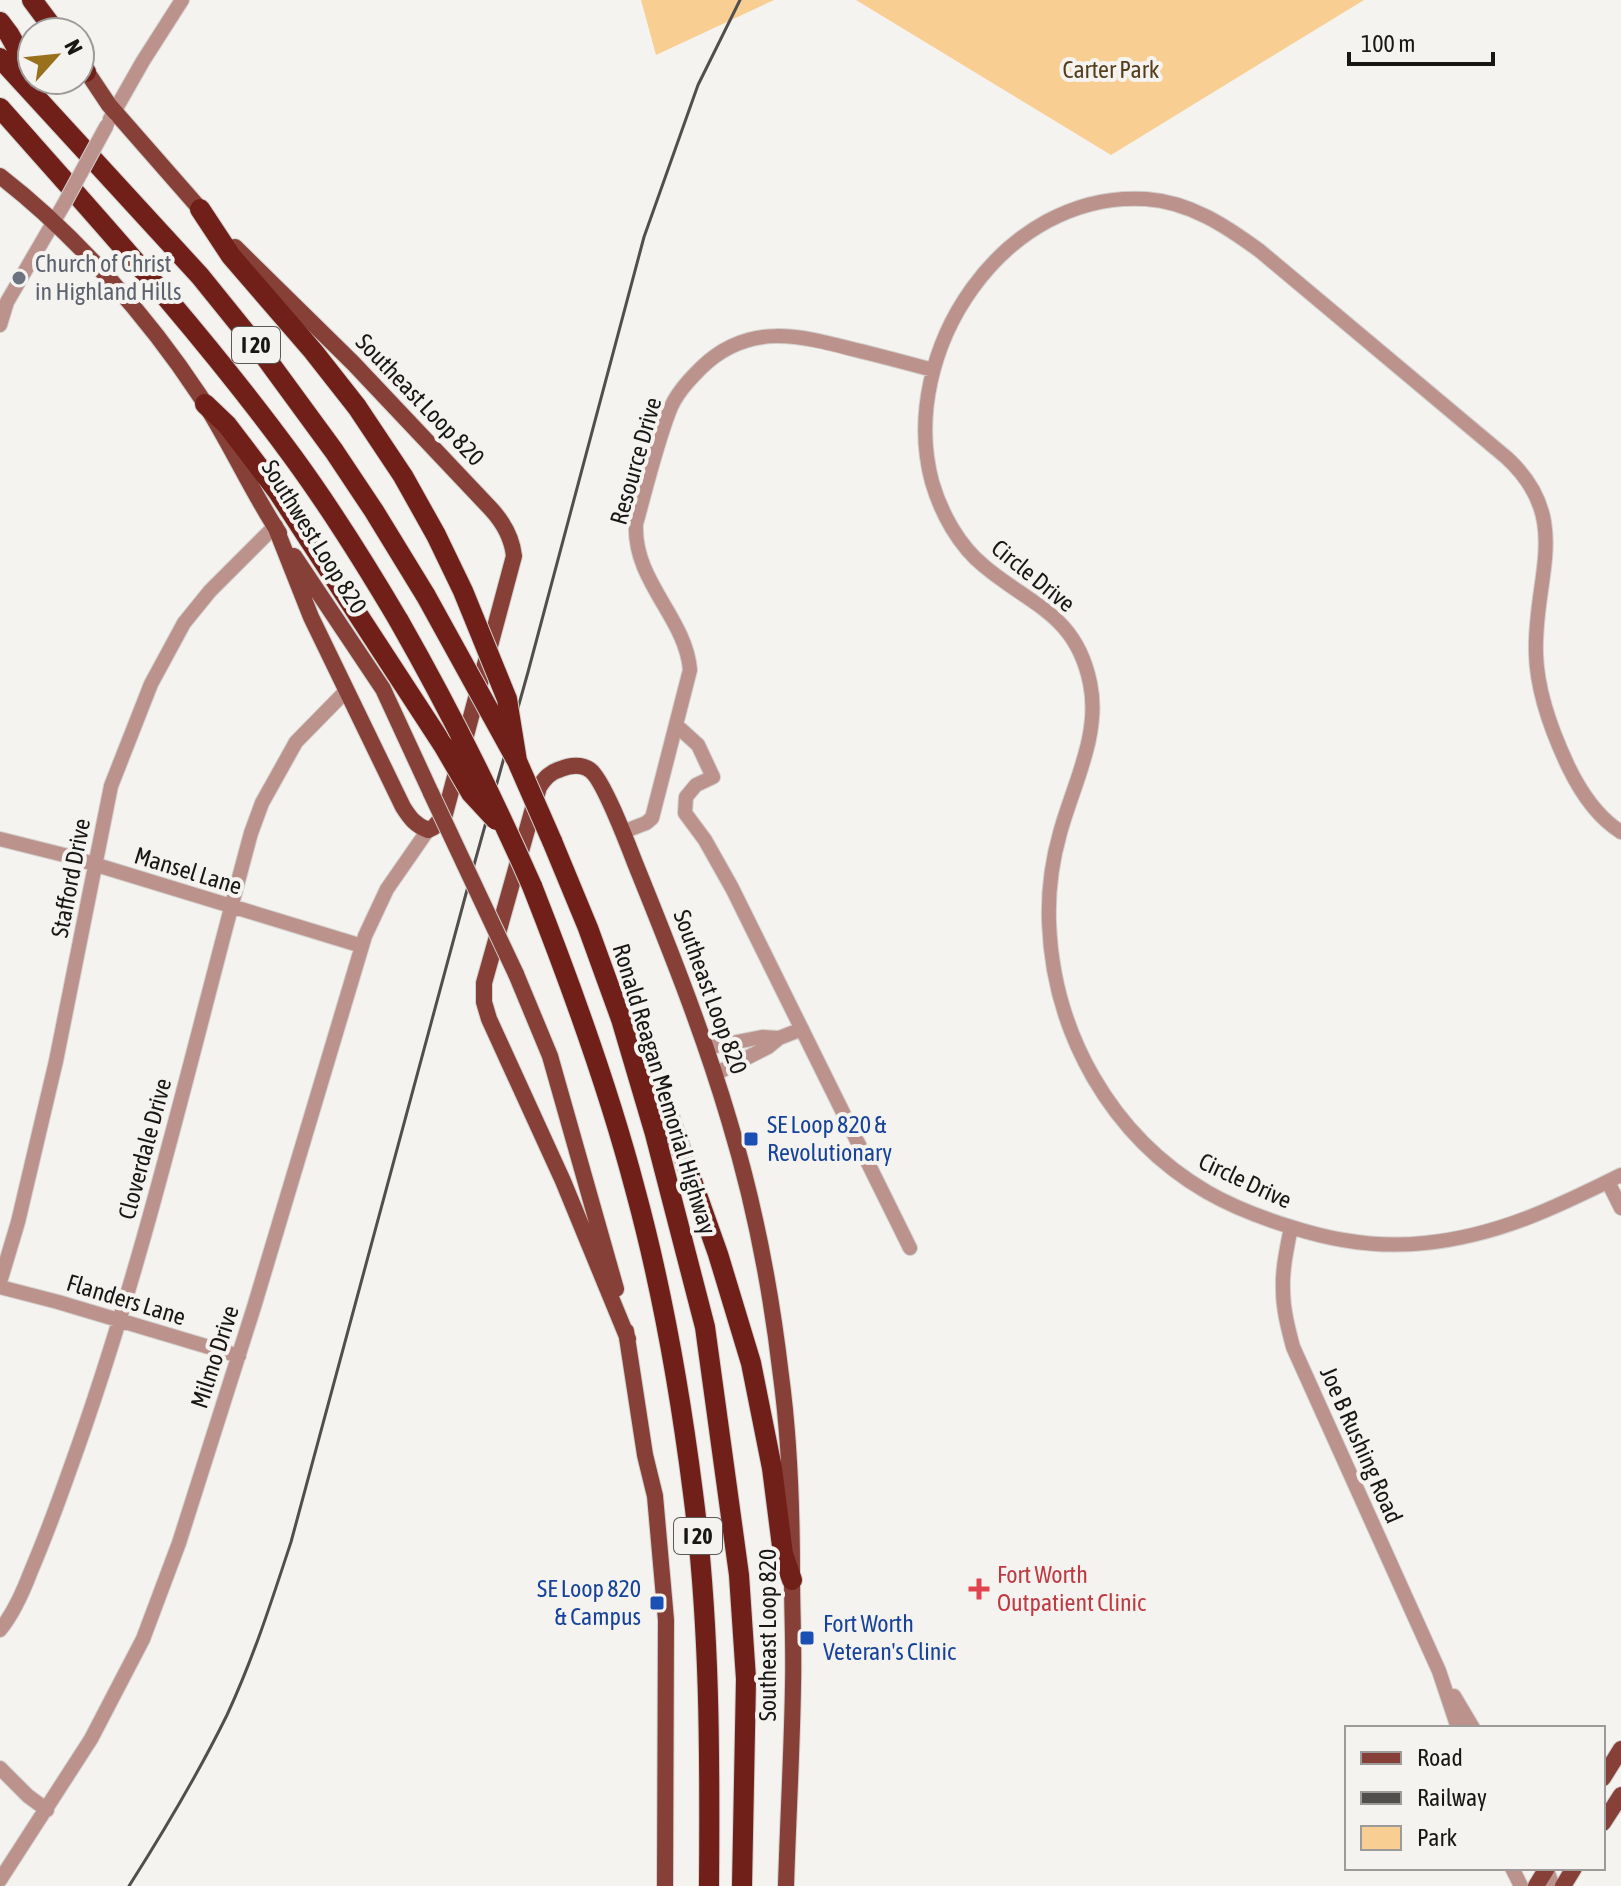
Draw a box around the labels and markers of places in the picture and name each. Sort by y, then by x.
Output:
place label: Church of Christ in Highland Hills [35,250,181,305]
marker: Church of Christ in Highland Hills [10,269,28,287]
place label: SE Loop 820 & Revolutionary [767,1111,892,1166]
marker: SE Loop 820 & Revolutionary [742,1130,760,1148]
place label: Fort Worth Outpatient Clinic [997,1561,1146,1616]
place label: SE Loop 820 & Campus [537,1575,641,1630]
marker: Fort Worth Outpatient Clinic [968,1578,990,1600]
marker: SE Loop 820 & Campus [648,1594,666,1612]
place label: Fort Worth Veteran's Clinic [823,1610,956,1665]
marker: Fort Worth Veteran's Clinic [798,1629,816,1647]

